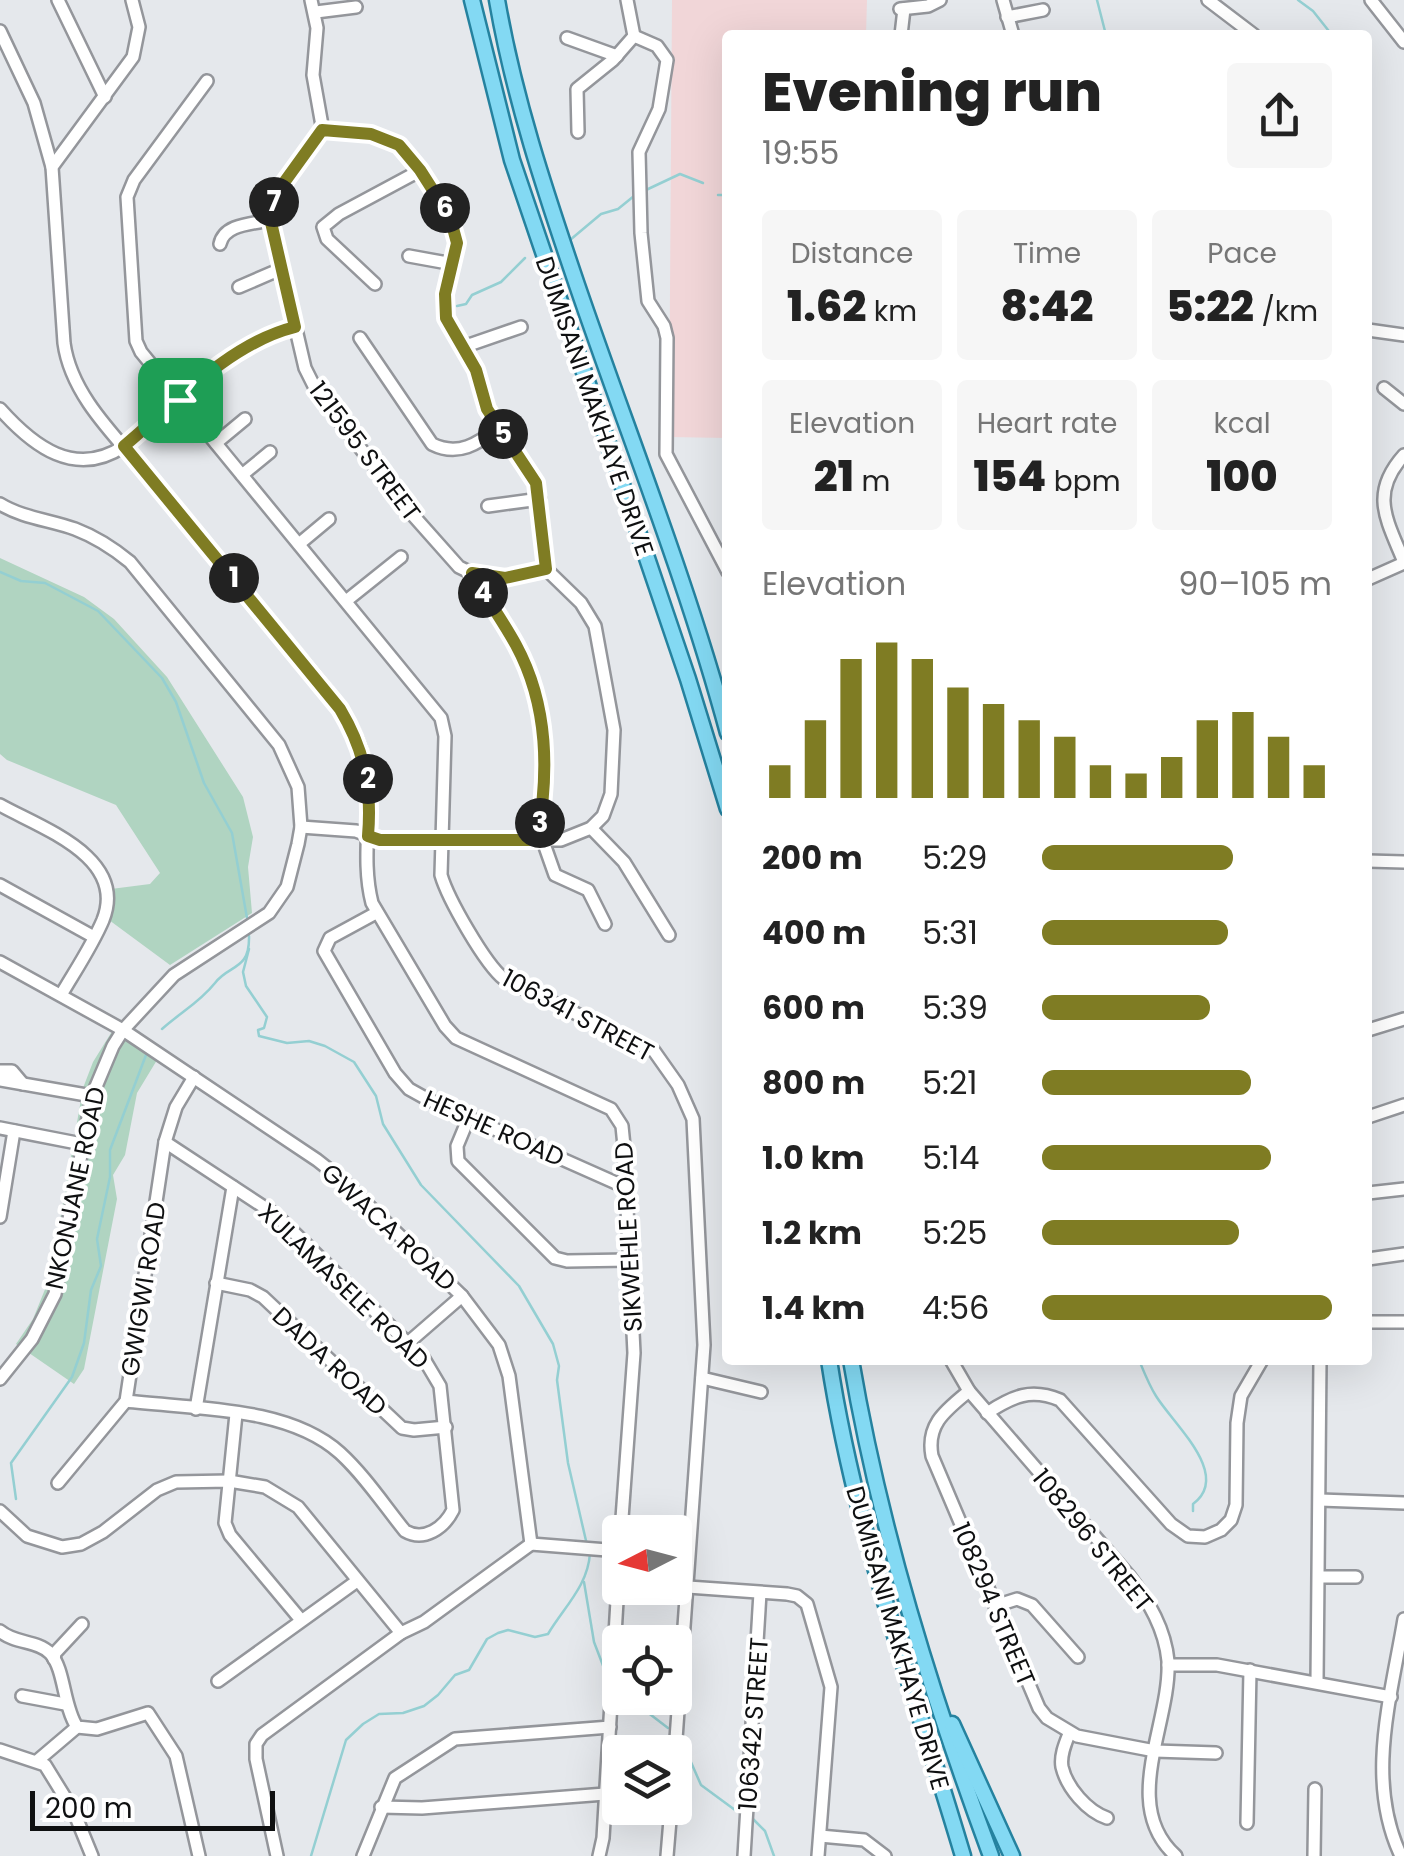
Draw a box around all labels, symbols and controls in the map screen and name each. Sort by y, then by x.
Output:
text: Evening run [762,53,1102,130]
button: share [1227,63,1332,168]
text: 19:55 [762,130,839,175]
pin: 7 [249,177,299,227]
text: 7 [267,182,281,221]
pin: 6 [420,183,470,233]
text: 6 [436,188,454,227]
text: Distance [791,234,913,273]
text: Time [1013,234,1081,273]
text: Pace [1207,234,1277,273]
street label: DUMISANI MAKHAYE DRIVE [527,252,662,561]
text: 1.62 [787,277,866,336]
text: 8:42 [1000,277,1094,336]
text: 5:22 [1166,277,1254,336]
text: km [866,292,917,331]
text: /km [1254,292,1318,331]
pin [138,358,223,443]
icon: arrive [153,373,208,428]
street label: 121595 STREET [300,374,429,528]
text: Elevation [789,404,915,443]
text: Heart rate [977,404,1117,443]
text: kcal [1213,404,1271,443]
pin: 5 [478,409,528,459]
text: 5 [494,414,512,453]
text: 21 [814,447,854,506]
text: 154 [974,447,1046,506]
text: 100 [1206,447,1278,506]
text: m [854,462,890,501]
text: bpm [1046,462,1120,501]
pin: 1 [209,553,259,603]
text: 1 [229,558,239,597]
text: Elevation [762,561,906,606]
text: 90–105 m [1178,561,1332,606]
pin: 4 [458,568,508,618]
text: 4 [474,573,492,612]
pin: 2 [343,754,393,804]
text: 2 [360,759,376,798]
pin: 3 [515,798,565,848]
text: 3 [532,803,548,842]
text: 200 m [762,835,863,880]
text: 5:29 [922,835,987,880]
text: 400 m [762,910,866,955]
text: 5:31 [922,910,978,955]
street label: 106341 STREET [496,961,660,1070]
text: 600 m [762,985,865,1030]
text: 5:39 [922,985,988,1030]
text: 800 m [762,1060,865,1105]
text: 5:21 [922,1060,978,1105]
street label: HESHE ROAD [418,1082,570,1175]
street label: NKONJANE ROAD [37,1084,114,1293]
text: 1.0 km [762,1135,864,1180]
text: 5:14 [922,1135,979,1180]
street label: SIKWEHLE ROAD [606,1141,651,1333]
street label: GWACA ROAD [313,1156,464,1299]
street label: XULAMASELE ROAD [250,1195,437,1377]
street label: GWIGWI ROAD [112,1199,175,1379]
text: 1.2 km [762,1210,862,1255]
text: 5:25 [922,1210,987,1255]
text: 1.4 km [762,1285,865,1330]
text: 4:56 [922,1285,989,1330]
street label: DADA ROAD [265,1299,395,1424]
street label: 108296 STREET [1024,1461,1161,1619]
street label: DUMISANI MAKHAYE DRIVE [837,1482,958,1794]
north arrow [602,1515,692,1605]
map controls [602,1515,692,1825]
street label: 108294 STREET [943,1517,1044,1691]
button: locate [602,1625,692,1715]
street label: 106342 STREET [730,1636,777,1812]
button: layers [602,1735,692,1825]
scale bar [30,1786,275,1830]
text: 200 m [45,1789,133,1828]

